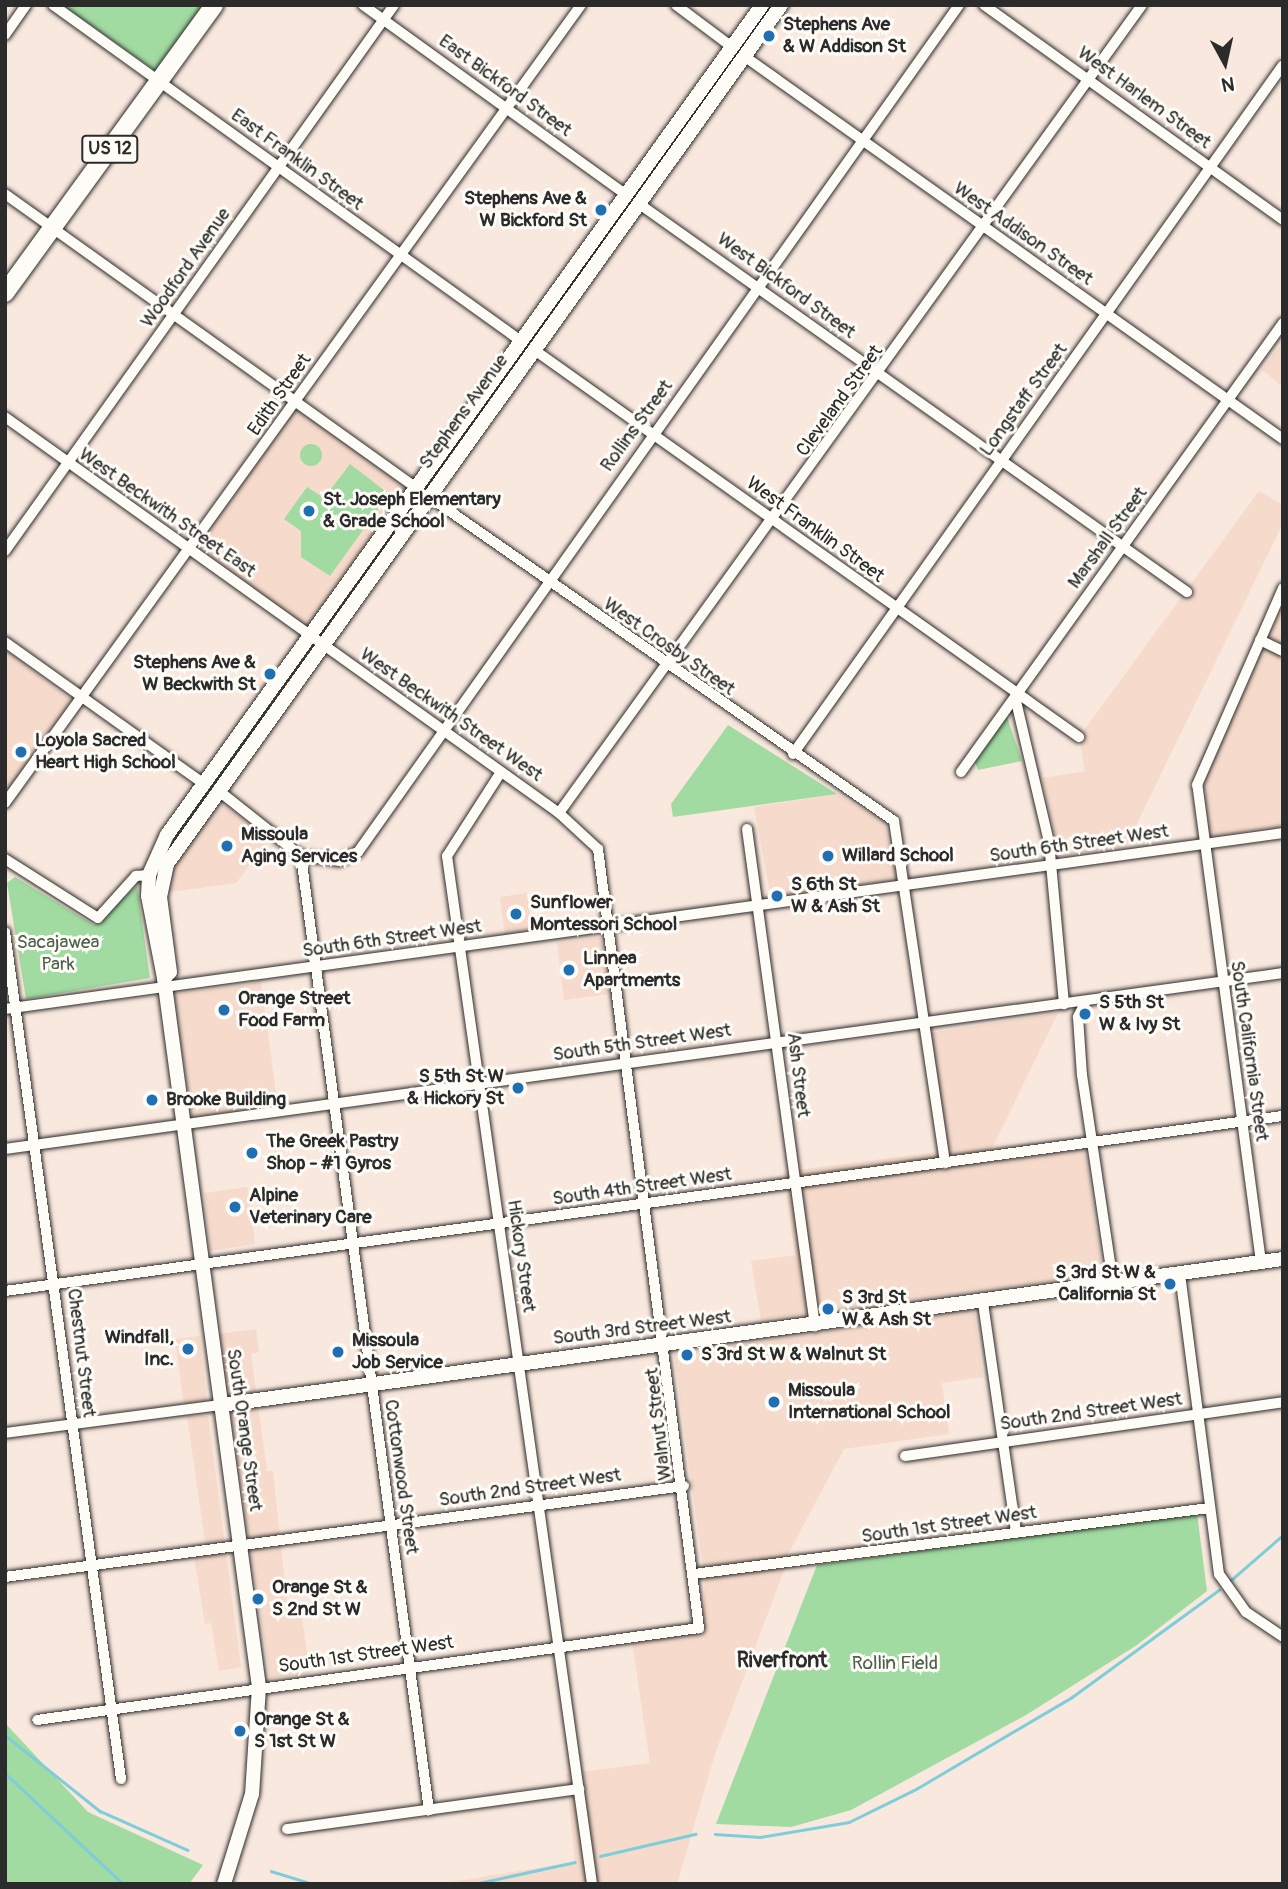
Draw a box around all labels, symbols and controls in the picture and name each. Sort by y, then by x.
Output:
place label: Stephens Ave & W Addison St [783,14,906,58]
marker: Stephens Ave & W Addison St [761,28,777,44]
north arrow [1190,28,1260,98]
street label: East Bickford Street [434,30,576,142]
street label: West Harlem Street [1073,42,1215,154]
text: N [1220,71,1236,97]
street label: East Franklin Street [226,104,368,216]
road number: US 12 [80,134,140,164]
street label: West Addison Street [949,177,1097,291]
place label: Stephens Ave & W Bickford St [464,188,587,232]
marker: Stephens Ave & W Bickford St [593,202,609,218]
street label: Woodford Avenue [136,204,236,332]
street label: West Bickford Street [712,228,860,344]
street label: Longstaff Street [975,339,1073,461]
street label: Cleveland Street [792,341,888,461]
street label: Edith Street [243,350,317,440]
street label: Stephens Avenue [415,350,513,474]
street label: Rollins Street [596,376,678,476]
street label: West Beckwith Street East [74,443,260,583]
street label: West Franklin Street [741,472,889,588]
street label: Marshall Street [1063,483,1153,593]
place label: St. Joseph Elementary & Grade School [323,489,501,533]
marker: St. Joseph Elementary & Grade School [301,503,317,519]
street label: West Crosby Street [599,593,739,701]
street label: West Beckwith Street West [355,643,547,787]
place label: Stephens Ave & W Beckwith St [133,652,256,696]
marker: Stephens Ave & W Beckwith St [262,666,278,682]
place label: Loyola Sacred Heart High School [35,730,176,774]
marker: Loyola Sacred Heart High School [13,744,29,760]
street label: South 6th Street West [988,820,1170,868]
place label: Missoula Aging Services [241,824,357,868]
marker: Missoula Aging Services [219,838,235,854]
place label: Willard School [842,845,954,867]
marker: Willard School [820,848,836,864]
place label: S 6th St W & Ash St [791,874,880,918]
marker: S 6th St W & Ash St [769,888,785,904]
place label: Sunflower Montessori School [530,892,677,936]
marker: Sunflower Montessori School [508,906,524,922]
street label: South 6th Street West [301,915,483,963]
park label: Sacajawea Park [17,932,99,976]
place label: Linnea Apartments [583,948,680,992]
street label: South California Street [1225,959,1273,1143]
marker: Linnea Apartments [561,962,577,978]
place label: Orange Street Food Farm [238,988,350,1032]
place label: S 5th St W & Ivy St [1099,992,1180,1036]
marker: Orange Street Food Farm [216,1002,232,1018]
marker: S 5th St W & Ivy St [1077,1006,1093,1022]
street label: South 5th Street West [551,1019,733,1067]
street label: Ash Street [781,1031,815,1119]
place label: S 5th St W & Hickory St [407,1066,504,1110]
marker: S 5th St W & Hickory St [510,1080,526,1096]
place label: Brooke Building [166,1089,286,1111]
marker: Brooke Building [144,1092,160,1108]
place label: The Greek Pastry Shop - #1 Gyros [266,1131,398,1175]
marker: The Greek Pastry Shop - #1 Gyros [244,1145,260,1161]
street label: South 4th Street West [551,1163,733,1211]
place label: Alpine Veterinary Care [249,1185,372,1229]
street label: Hickory Street [502,1198,540,1314]
marker: Alpine Veterinary Care [227,1199,243,1215]
place label: S 3rd St W & California St [1055,1262,1156,1306]
marker: S 3rd St W & California St [1162,1276,1178,1292]
street label: Chestnut Street [62,1287,100,1419]
place label: S 3rd St W & Ash St [842,1287,931,1331]
marker: S 3rd St W & Ash St [820,1301,836,1317]
street label: South 3rd Street West [552,1306,732,1350]
place label: Windfall, Inc. [105,1327,174,1371]
place label: Missoula Job Service [352,1330,443,1374]
marker: Windfall, Inc. [180,1341,196,1357]
marker: Missoula Job Service [330,1344,346,1360]
place label: S 3rd St W & Walnut St [701,1344,886,1366]
street label: South Orange Street [221,1347,267,1513]
marker: S 3rd St W & Walnut St [679,1347,695,1363]
street label: Walnut Street [641,1366,677,1482]
place label: Missoula International School [788,1380,951,1424]
street label: South 2nd Street West [998,1388,1184,1436]
marker: Missoula International School [766,1394,782,1410]
street label: Cottonwood Street [379,1398,423,1556]
street label: South 2nd Street West [437,1464,623,1512]
street label: South 1st Street West [860,1501,1038,1549]
place label: Orange St & S 2nd St W [272,1577,368,1621]
marker: Orange St & S 2nd St W [250,1591,266,1607]
street label: South 1st Street West [277,1631,455,1679]
district label: Riverfront [737,1648,827,1674]
park label: Rollin Field [852,1653,938,1675]
place label: Orange St & S 1st St W [254,1709,350,1753]
marker: Orange St & S 1st St W [232,1723,248,1739]

